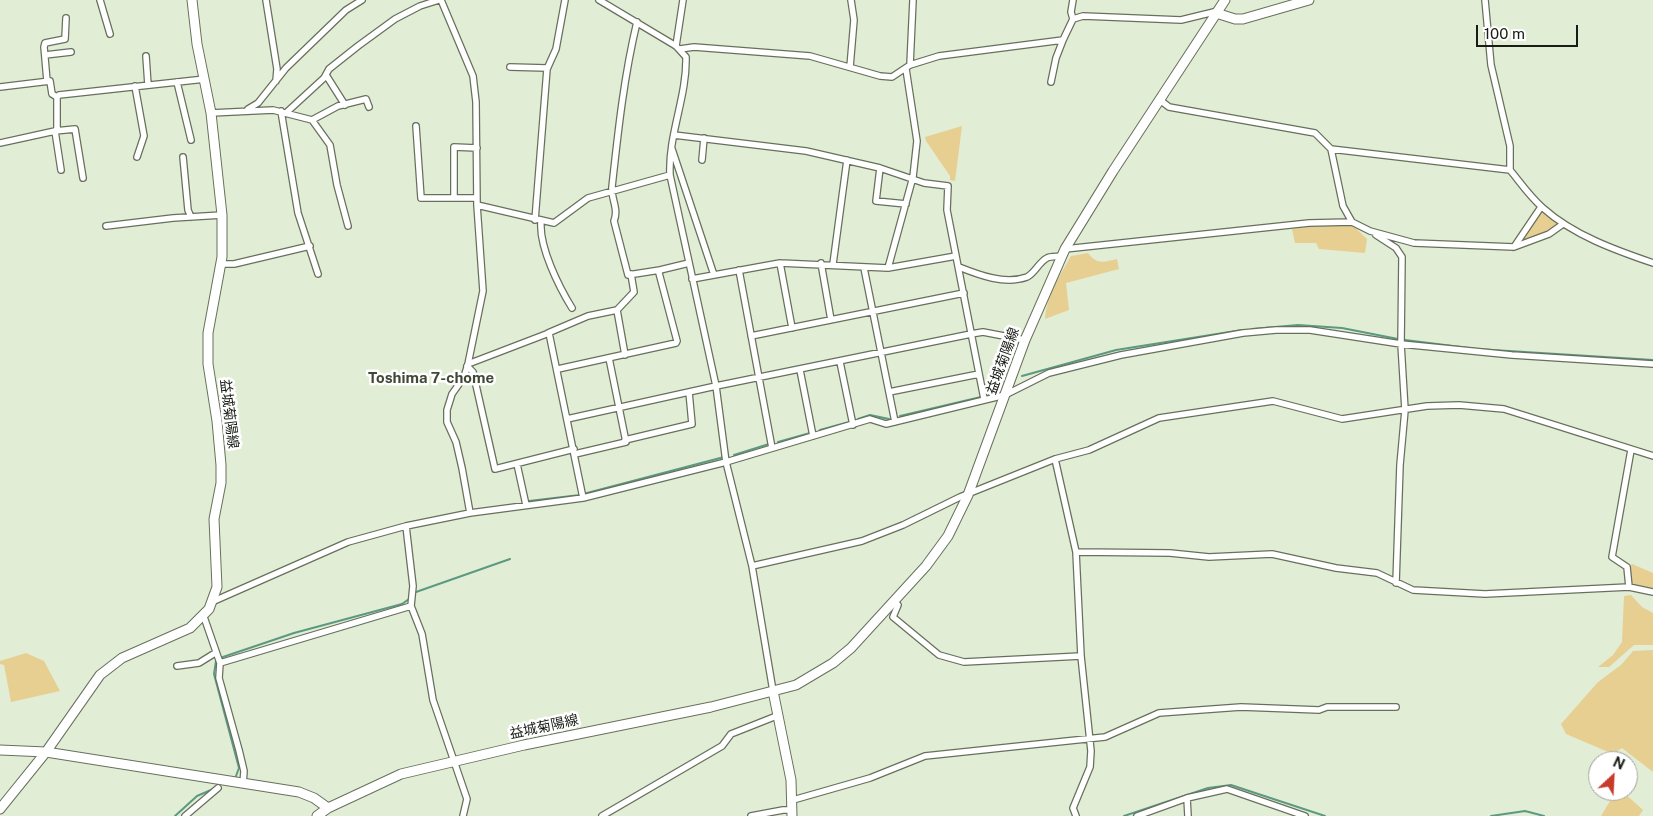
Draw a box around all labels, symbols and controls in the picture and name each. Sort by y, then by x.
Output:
scale bar [1478,15,1580,47]
text: 100 m [1484,25,1525,42]
street label: 益城菊陽線 [983,325,1023,397]
district label: Toshima 7-chome [368,369,494,387]
street label: 益城菊陽線 [216,378,242,450]
street label: 益城菊陽線 [508,712,580,742]
north arrow [1588,751,1638,801]
text: N [1611,754,1627,773]

